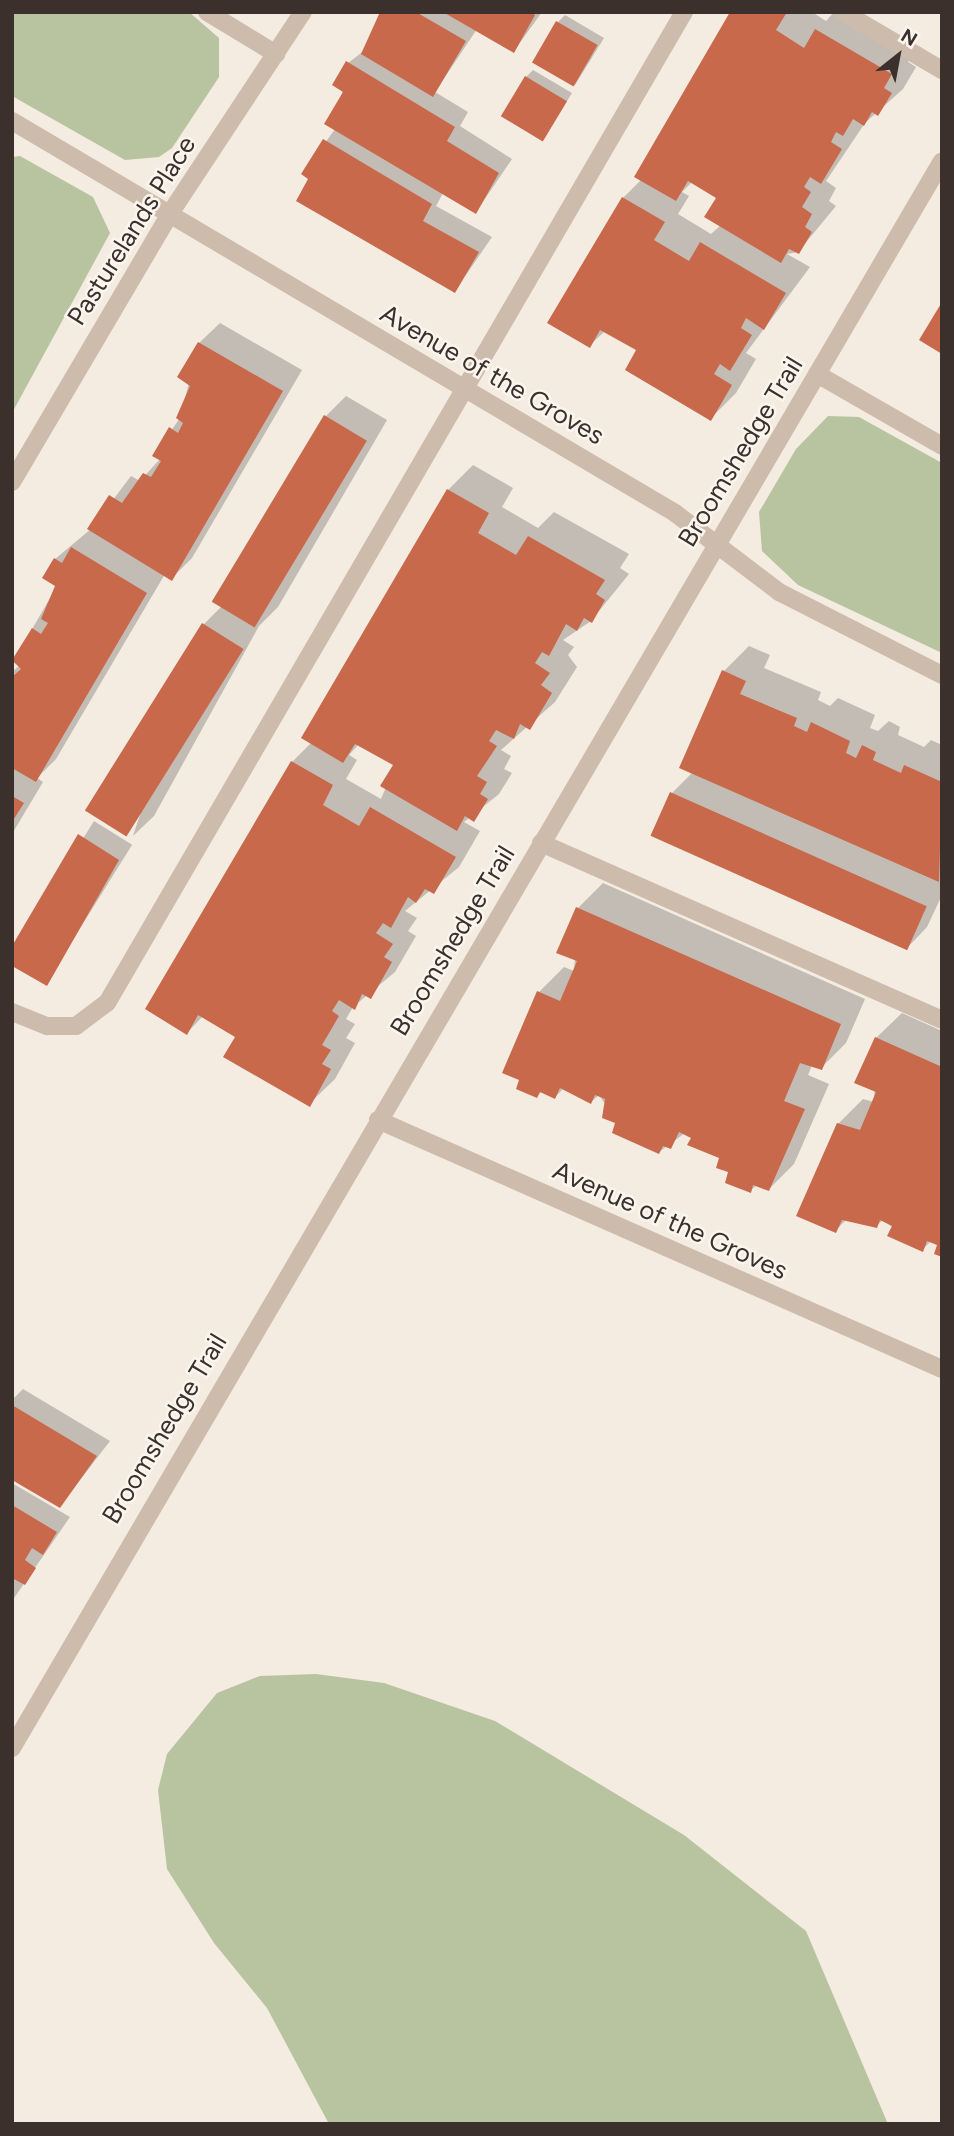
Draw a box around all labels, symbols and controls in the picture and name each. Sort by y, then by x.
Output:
north arrow [863,21,933,91]
text: N [897,24,921,51]
street label: Pasturelands Place [61,131,203,331]
street label: Avenue of the Groves [375,298,609,452]
street label: Broomshedge Trail [672,351,810,553]
street label: Broomshedge Trail [384,840,522,1042]
street label: Avenue of the Groves [548,1155,792,1287]
street label: Broomshedge Trail [96,1328,234,1530]

